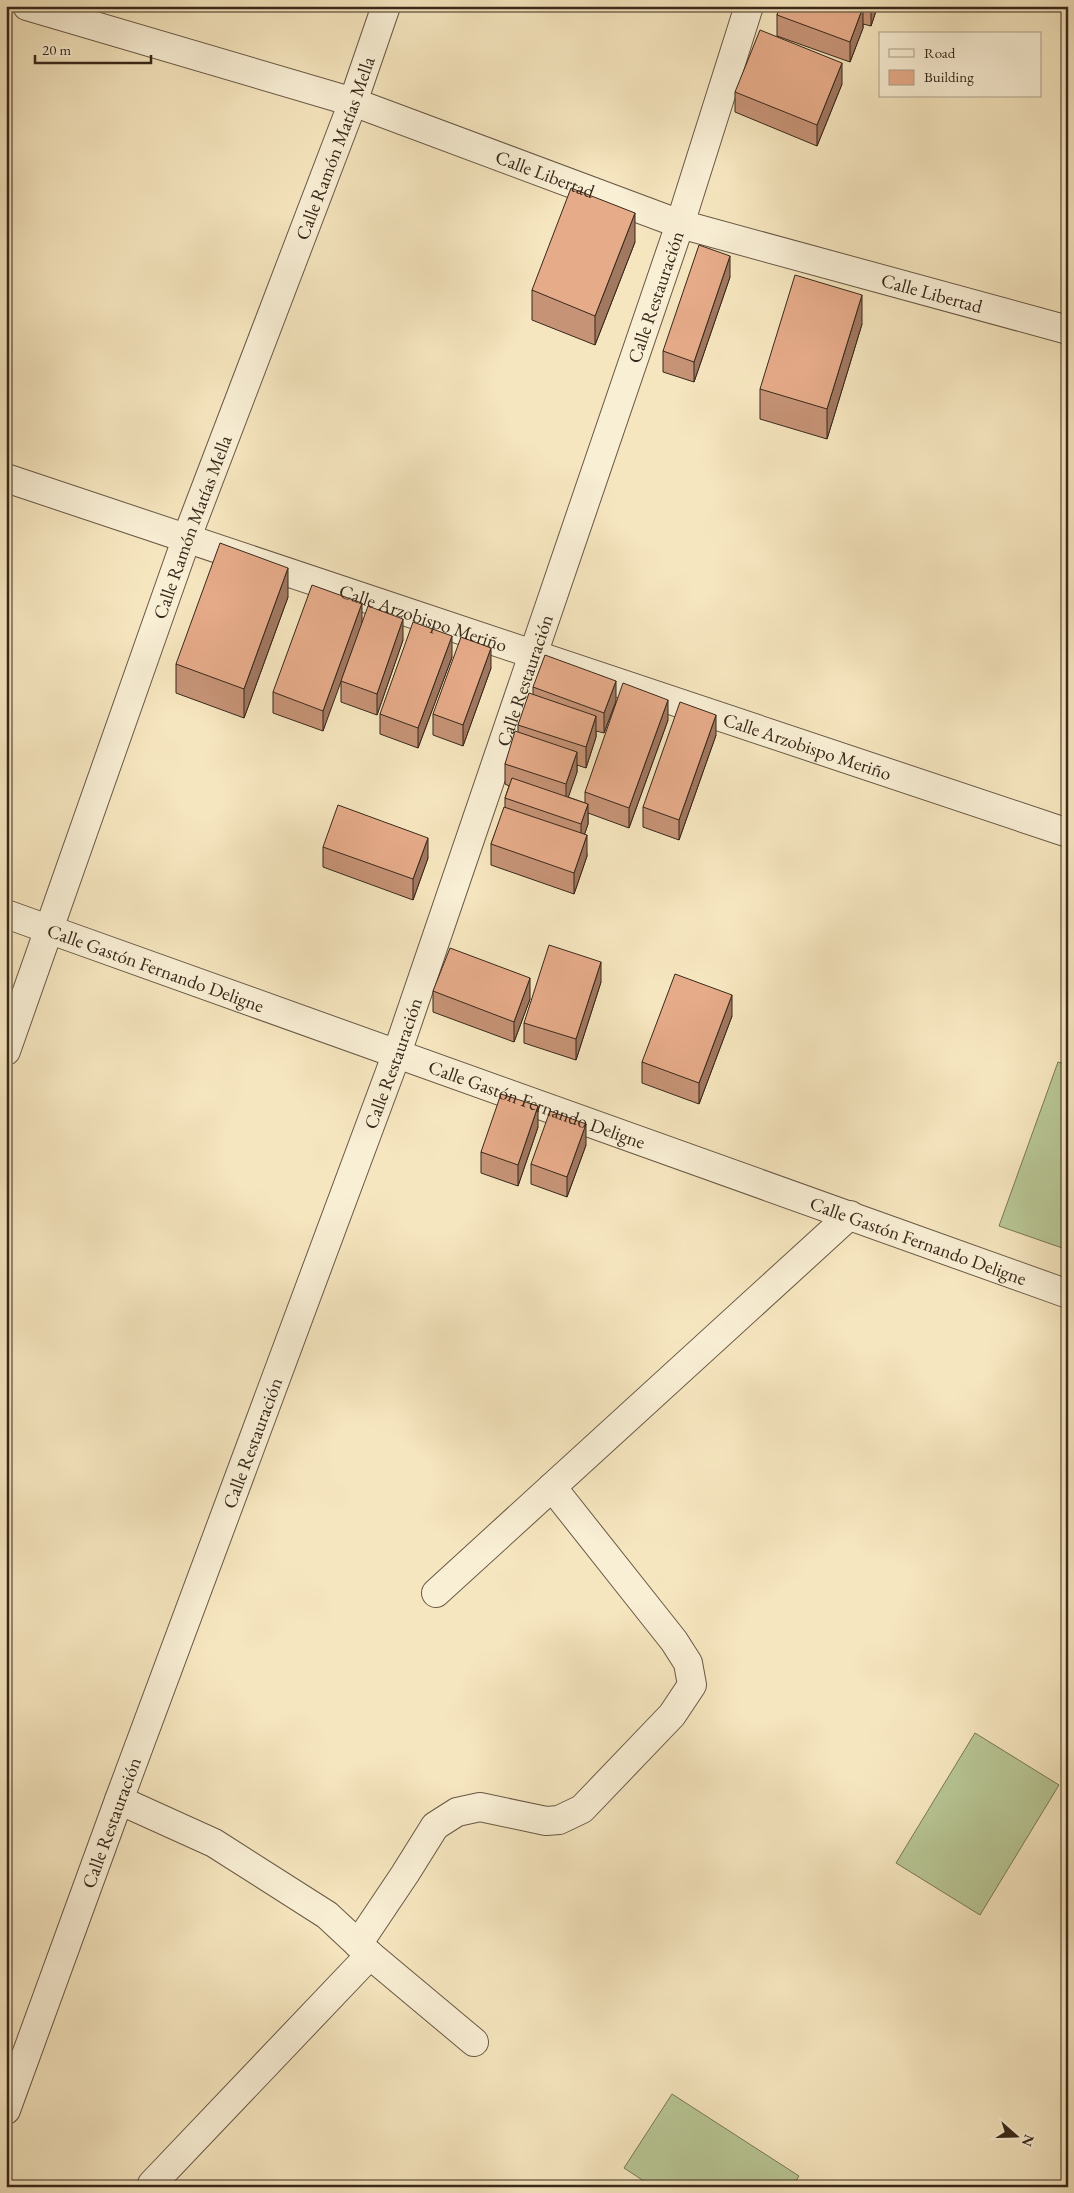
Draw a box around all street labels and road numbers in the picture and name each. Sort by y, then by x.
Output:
street label: Calle Ramón Matías Mella [290,53,381,244]
street label: Calle Libertad [492,144,598,204]
street label: Calle Restauración [621,228,690,366]
street label: Calle Libertad [878,268,986,319]
street label: Calle Ramón Matías Mella [147,431,238,622]
street label: Calle Arzobispo Meriño [336,578,511,658]
street label: Calle Restauración [491,611,559,750]
street label: Calle Arzobispo Meriño [720,707,895,786]
street label: Calle Gastón Fernando Deligne [44,918,267,1018]
street label: Calle Restauración [358,994,428,1132]
street label: Calle Gastón Fernando Deligne [425,1054,649,1155]
street label: Calle Gastón Fernando Deligne [806,1191,1030,1291]
street label: Calle Restauración [217,1374,288,1512]
street label: Calle Restauración [76,1754,147,1892]

